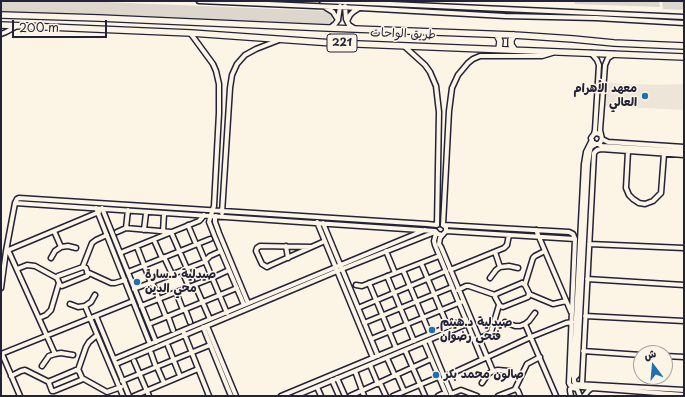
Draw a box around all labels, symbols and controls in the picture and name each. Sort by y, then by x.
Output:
scale bar [14,12,109,38]
text: 200 m [19,18,59,36]
street label: طريق الواحات [370,26,436,42]
road number: 221 [327,34,357,52]
place label: معهد الأهرام العالي [573,82,637,110]
marker: معهد الأهرام العالي [640,91,650,101]
place label: صيدلية د.سارة محي الدين [145,268,216,296]
marker: صيدلية د.سارة محي الدين [132,277,142,287]
place label: صيدلية د.هيثم فتحى رضوان [440,316,512,344]
marker: صيدلية د.هيثم فتحى رضوان [427,325,437,335]
text: ش [642,344,658,364]
north arrow [633,345,673,385]
place label: صالون محمد بكر [444,368,524,382]
marker: صالون محمد بكر [431,370,441,380]

